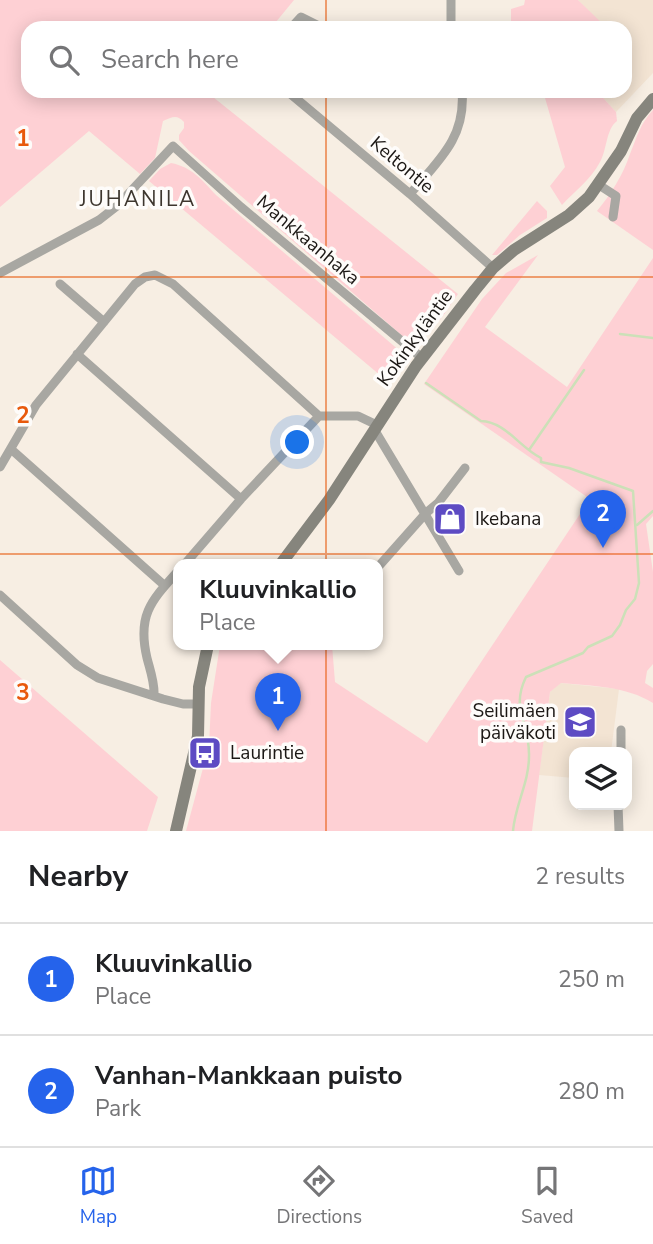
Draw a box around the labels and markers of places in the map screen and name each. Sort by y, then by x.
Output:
pin: 2 [580,490,626,548]
shop icon: Ikebana [431,500,469,538]
place label: Ikebana [475,506,541,532]
pin: 1 [255,673,301,731]
place label: Seilimäen päiväkoti [473,698,556,746]
school or university icon: Seilimäen päiväkoti [561,703,599,741]
bus stop icon: Laurintie [186,734,224,772]
place label: Laurintie [230,740,304,766]

